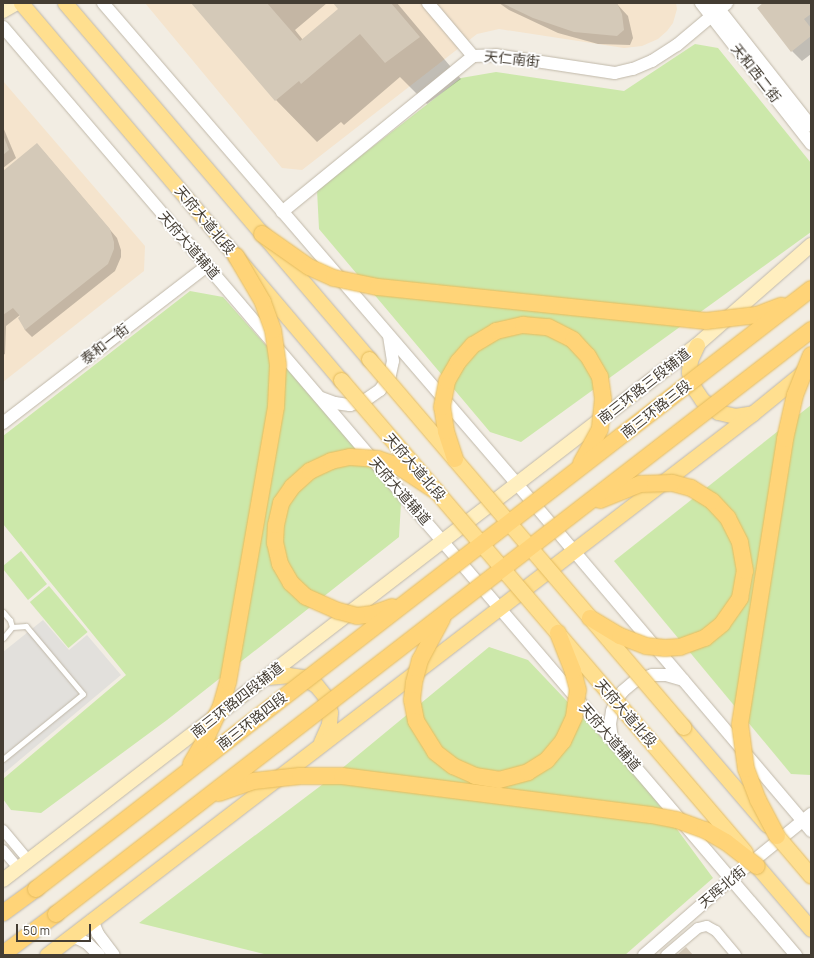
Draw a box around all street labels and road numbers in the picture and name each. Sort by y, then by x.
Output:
street label: 天和西二街 [728,40,784,106]
street label: 天仁南街 [483,48,541,70]
street label: 天府大道北段 [172,182,238,258]
street label: 天府大道辅道 [155,208,223,282]
street label: 泰和一街 [78,320,132,368]
street label: 南三环路三段辅道 [595,345,693,427]
street label: 南三环路三段 [618,377,694,441]
street label: 天府大道北段 [381,430,449,504]
street label: 天府大道辅道 [366,454,434,528]
street label: 南三环路四段辅道 [188,659,286,741]
street label: 天府大道北段 [592,676,660,750]
street label: 南三环路四段 [214,689,290,753]
street label: 天府大道辅道 [576,700,644,774]
street label: 天晖北街 [695,863,749,911]

